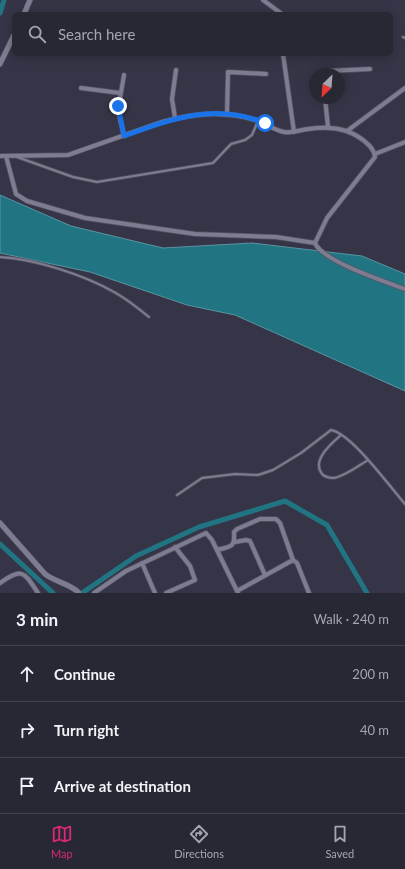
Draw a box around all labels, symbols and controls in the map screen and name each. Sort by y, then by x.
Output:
search box [12,12,393,56]
icon: search [26,23,48,45]
text: Search here [58,25,135,43]
north arrow [309,68,345,104]
route end [109,97,127,115]
route start [256,114,274,132]
text: 3 min [16,609,58,630]
text: Walk · 240 m [313,611,389,627]
icon: ahead [16,663,38,685]
text: Continue [54,665,115,683]
text: 200 m [352,666,389,682]
icon: right [16,719,38,741]
text: Turn right [54,721,119,739]
text: 40 m [360,722,389,738]
icon: arrive [16,775,38,797]
text: Arrive at destination [54,777,191,795]
tab: Map [51,823,73,860]
tab: Directions [174,823,224,860]
tab: Saved [325,823,354,860]

